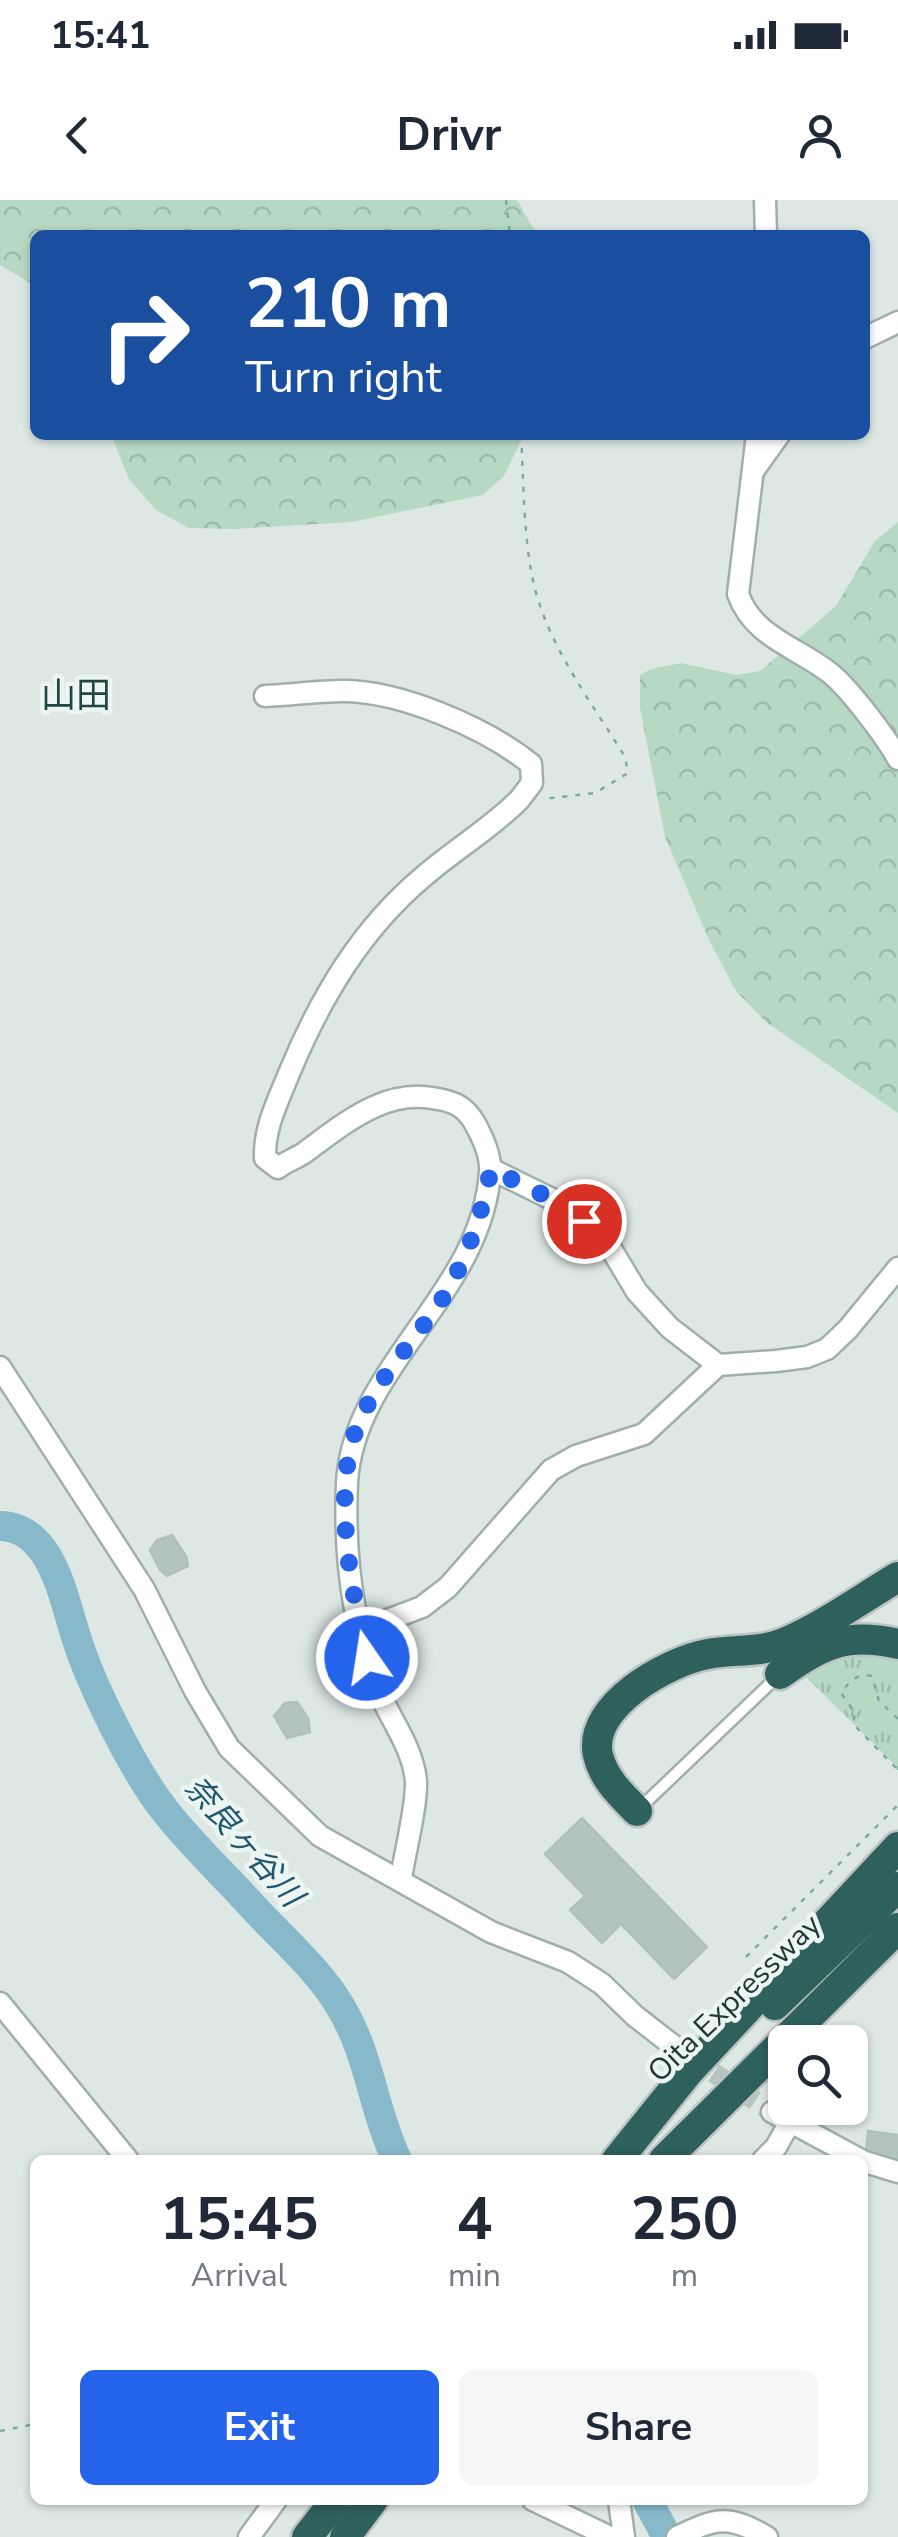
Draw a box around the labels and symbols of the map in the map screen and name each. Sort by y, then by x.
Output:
district label: 山田 [41,672,111,719]
pin [542,1179,627,1264]
position arrow [315,1606,419,1710]
water label: 奈良ヶ谷川 [175,1767,314,1918]
street label: Oita Expressway [639,1905,830,2092]

